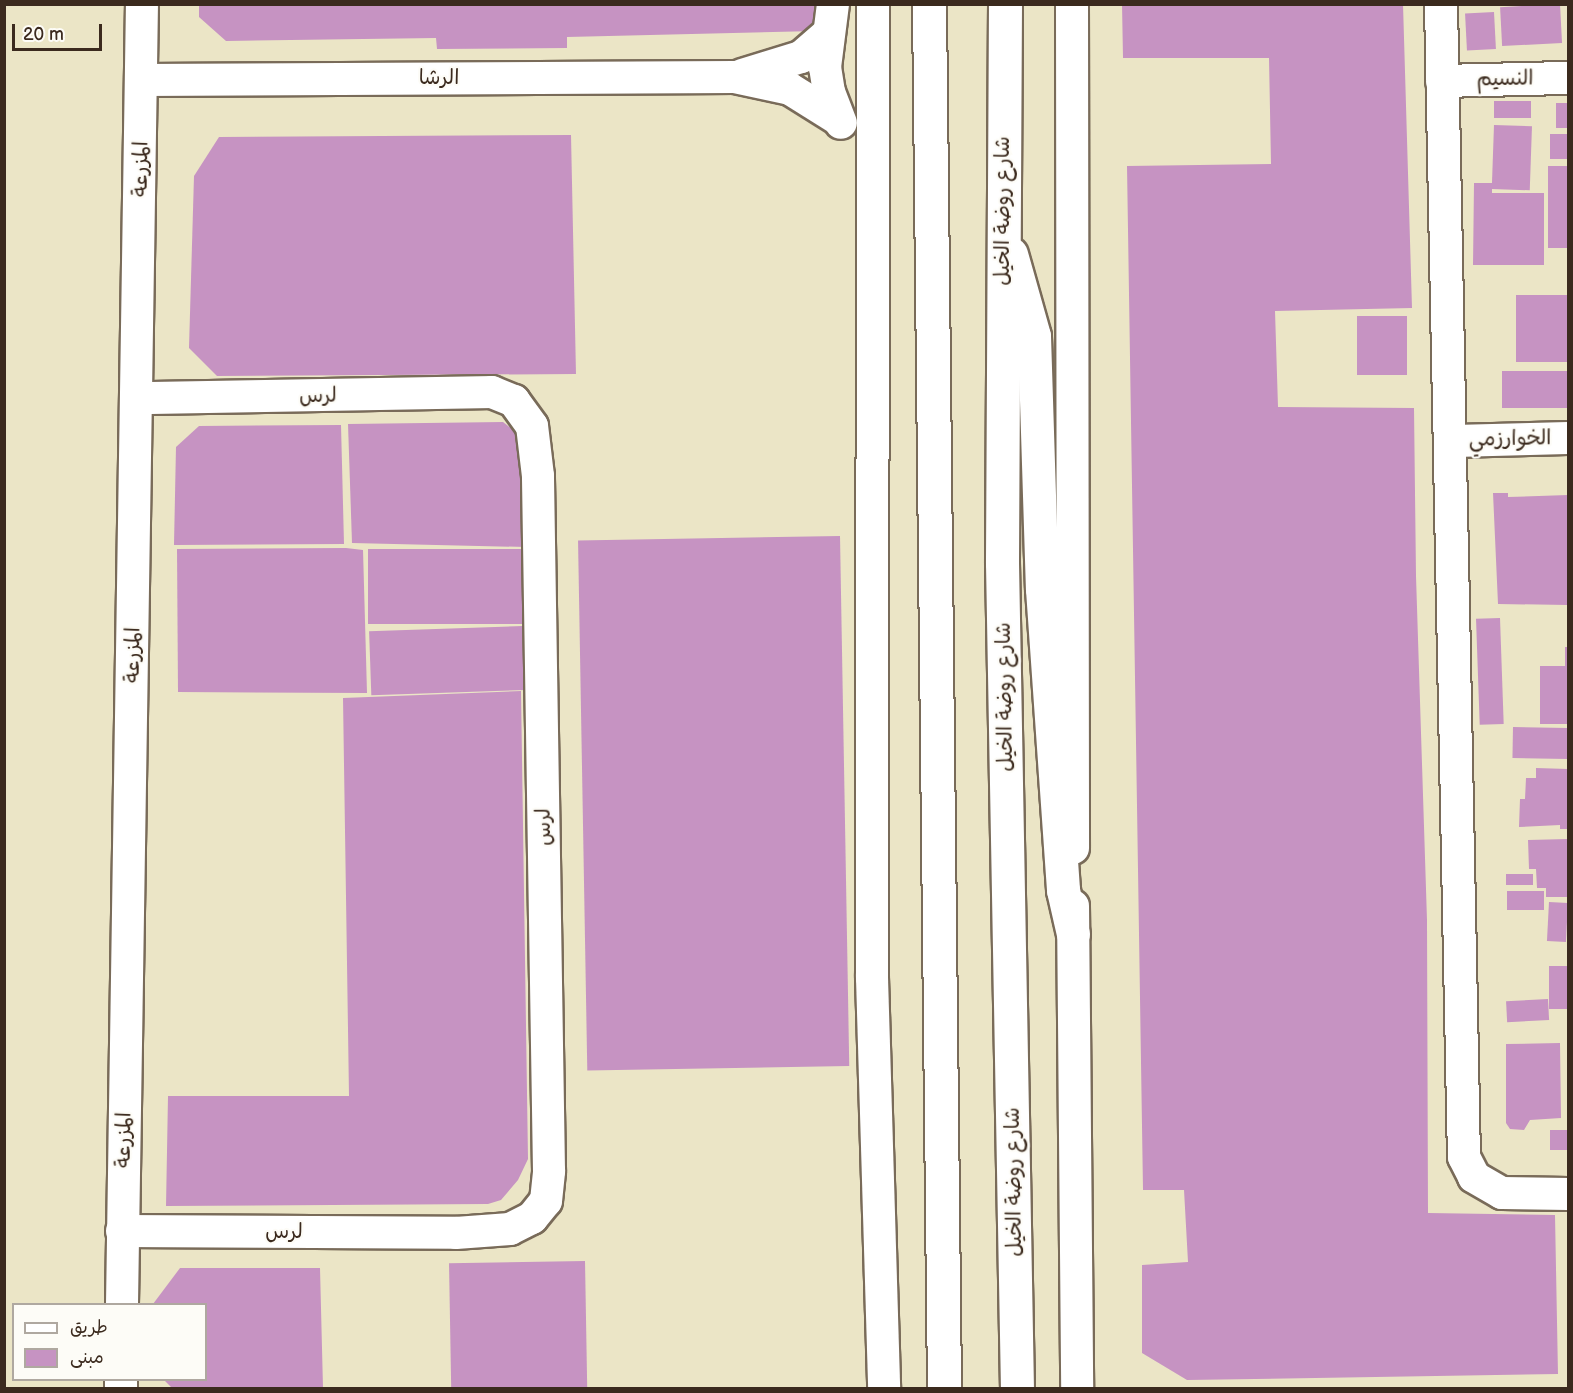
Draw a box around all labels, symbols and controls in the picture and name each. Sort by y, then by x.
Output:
scale bar [15,12,105,50]
text: 20 m [23,24,64,45]
street label: الرشا [419,65,459,91]
street label: النسيم [1476,66,1534,92]
street label: شارع روضة الخيل [990,136,1016,286]
street label: المزرعة [128,141,154,197]
street label: لرس [299,383,337,409]
street label: الخوارزمي [1468,426,1552,452]
street label: شارع روضة الخيل [991,622,1019,772]
street label: المزرعة [120,627,146,683]
street label: لرس [531,808,557,846]
street label: شارع روضة الخيل [1000,1107,1028,1257]
street label: المزرعة [111,1112,137,1168]
street label: لرس [265,1219,303,1245]
legend [12,1303,207,1381]
text: طريق [70,1317,108,1338]
text: مبنى [70,1347,104,1368]

